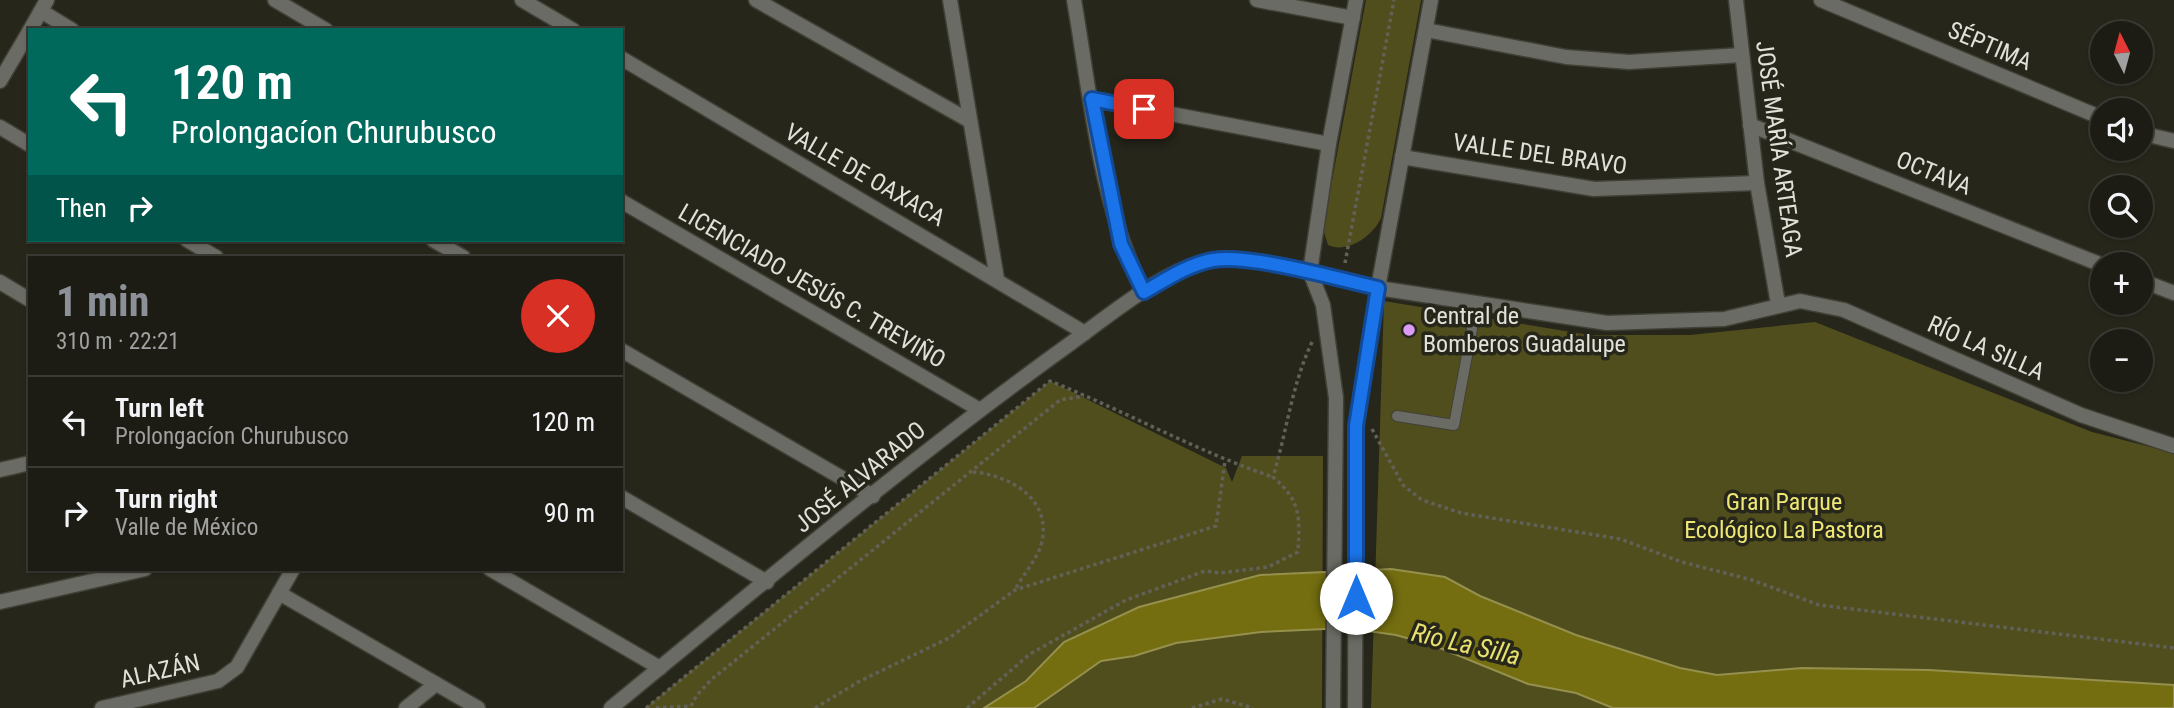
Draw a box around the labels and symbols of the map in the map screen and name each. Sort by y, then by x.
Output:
street label: SÉPTIMA [1944,16,2036,76]
north arrow [2090,21,2152,84]
street label: JOSÉ MARÍA ARTEAGA [1750,39,1808,259]
pin [1114,79,1174,139]
street label: VALLE DE OAXACA [780,118,950,232]
street label: VALLE DEL BRAVO [1451,128,1629,180]
street label: OCTAVA [1892,145,1976,201]
street label: LICENCIADO JESÚS C. TREVIÑO [674,198,950,374]
place label: Central de Bomberos Guadalupe [1423,302,1626,358]
street label: RÍO LA SILLA [1923,310,2049,386]
marker: Central de Bomberos Guadalupe [1401,322,1417,338]
street label: JOSÉ ALVARADO [789,416,931,538]
park label: Gran Parque Ecológico La Pastora [1684,488,1884,544]
position arrow [1319,561,1393,635]
water label: Río La Silla [1409,617,1523,671]
street label: ALAZÁN [118,648,202,694]

